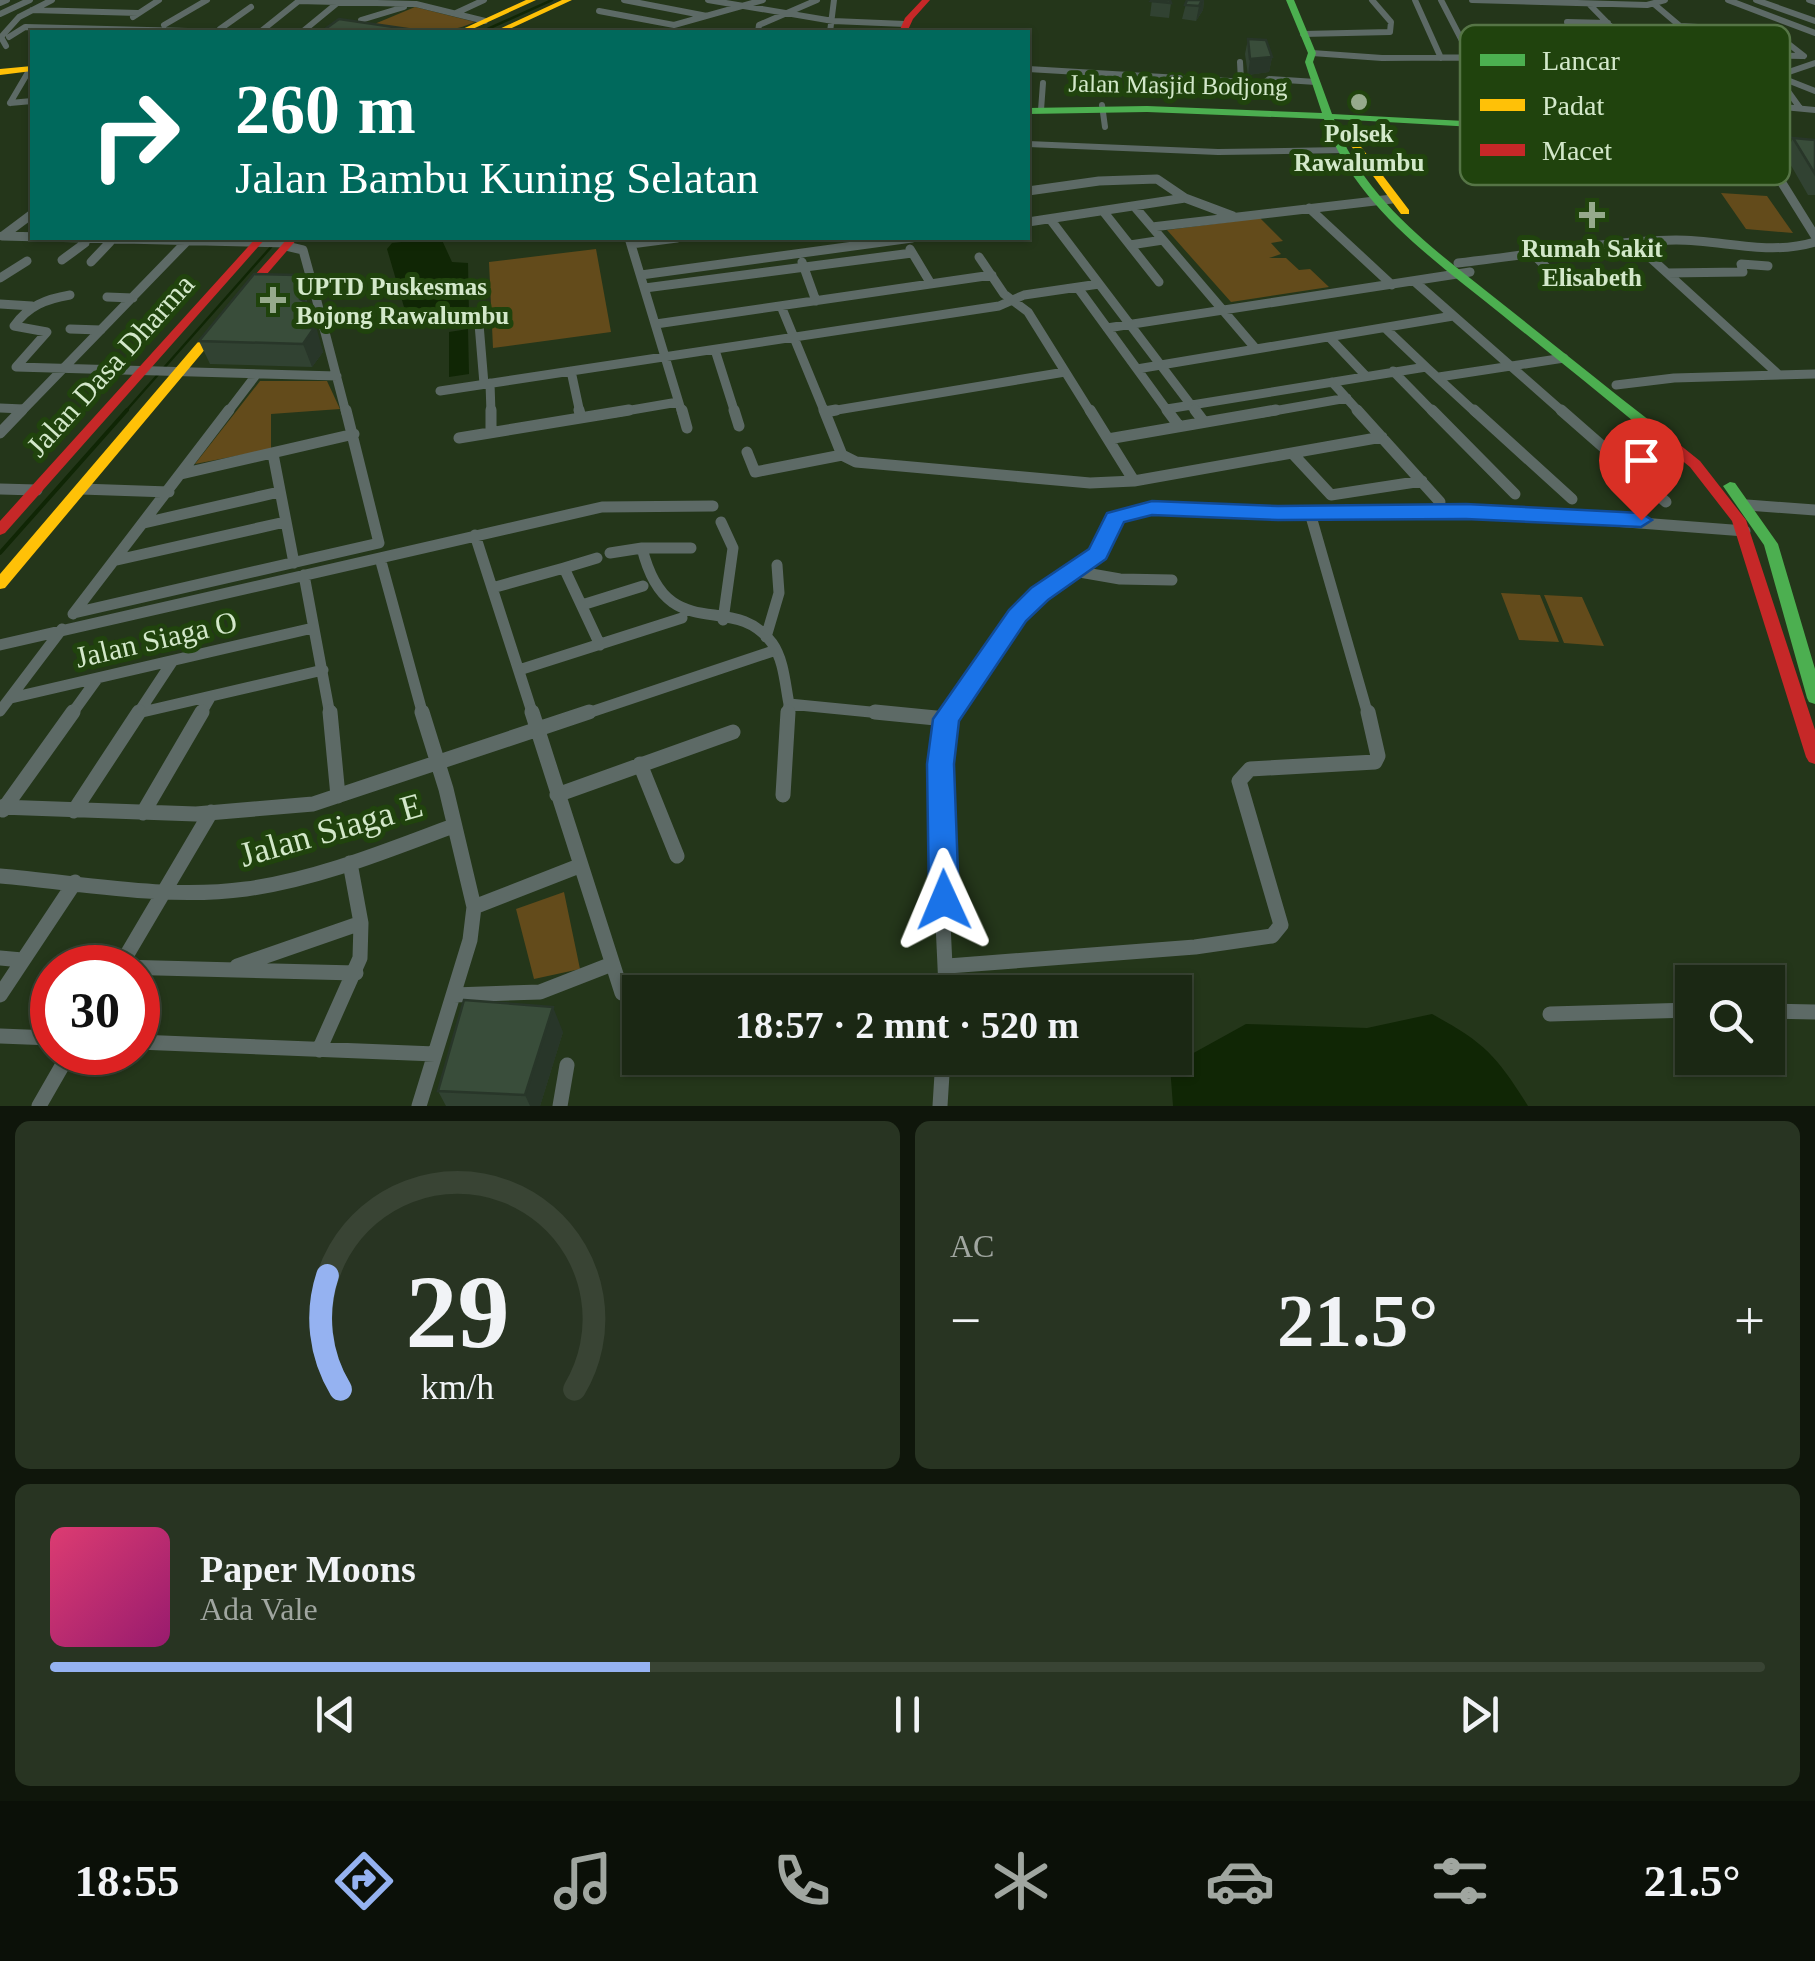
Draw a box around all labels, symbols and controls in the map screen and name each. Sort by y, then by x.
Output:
legend [1460,25,1790,185]
text: Lancar [1542,45,1620,76]
icon: right [70,70,200,200]
street label: Jalan Masjid Bodjong [1068,70,1288,100]
text: 260 m [235,71,416,148]
text: Padat [1542,90,1604,121]
marker: Polsek Rawalumbu [1348,91,1370,113]
place label: Polsek Rawalumbu [1294,120,1424,176]
text: Macet [1542,135,1612,166]
text: Jalan Bambu Kuning Selatan [235,153,759,203]
marker: Rumah Sakit Elisabeth [1579,202,1605,228]
place label: Rumah Sakit Elisabeth [1521,235,1663,291]
street label: Jalan Dasa Dharma [20,267,200,463]
place label: UPTD Puskesmas Bojong Rawalumbu [296,273,509,329]
marker: UPTD Puskesmas Bojong Rawalumbu [260,287,286,313]
pin [1599,418,1684,521]
icon: arrive [1614,433,1669,488]
street label: Jalan Siaga O [72,604,240,674]
street label: Jalan Siaga E [235,785,427,875]
position arrow [892,848,996,952]
speed limit sign: 30 [30,945,160,1075]
map controls [1675,965,1785,1075]
button: search [1675,965,1785,1075]
text: 18:57 · 2 mnt · 520 m [735,1004,1079,1046]
text: AC [950,1228,994,1264]
text: 29 [406,1254,510,1369]
text: 21.5° [1277,1279,1438,1362]
text: − [950,1290,981,1351]
text: + [1734,1290,1765,1351]
text: km/h [421,1367,494,1407]
text: Paper Moons [200,1548,416,1590]
text: Ada Vale [200,1591,318,1627]
icon: previous [308,1687,363,1742]
icon: pause [880,1687,935,1742]
icon: next [1452,1687,1507,1742]
icon: directions [329,1846,399,1916]
icon: music [548,1846,618,1916]
icon: phone [767,1846,837,1916]
icon: climate [986,1846,1056,1916]
icon: car [1205,1846,1275,1916]
icon: filters [1425,1846,1495,1916]
text: 18:55 [75,1856,180,1906]
text: 21.5° [1644,1856,1740,1906]

